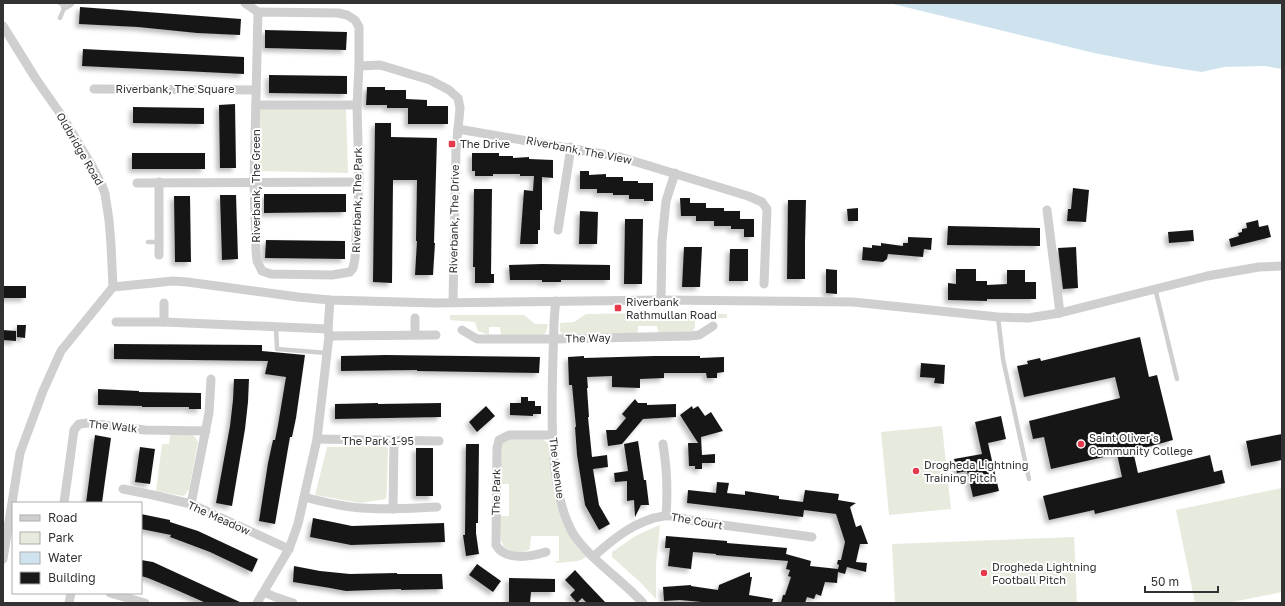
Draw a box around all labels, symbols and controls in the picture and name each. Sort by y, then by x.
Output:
street label: Riverbank, The Square [115,82,235,95]
street label: Oldbridge Road [54,110,107,187]
street label: Riverbank, The Green [249,129,262,243]
street label: Riverbank, The View [525,133,633,166]
place label: The Drive [460,137,510,150]
marker: The Drive [447,139,457,149]
street label: Riverbank, The Park [349,147,364,253]
street label: Riverbank, The Drive [446,164,461,274]
place label: Riverbank Rathmullan Road [626,295,717,321]
marker: Riverbank Rathmullan Road [613,303,623,313]
street label: The Way [565,331,611,344]
street label: The Walk [88,416,138,435]
place label: Saint Oliver's Community College [1089,431,1193,457]
street label: The Park 1-95 [342,434,414,447]
street label: The Avenue [547,437,568,499]
marker: Saint Oliver's Community College [1076,439,1086,449]
place label: Drogheda Lightning Training Pitch [924,458,1028,484]
marker: Drogheda Lightning Training Pitch [911,466,921,476]
street label: The Park [489,469,502,515]
street label: The Meadow [186,498,253,537]
legend [12,502,142,594]
text: Road [48,510,77,525]
street label: The Court [670,510,724,531]
text: Park [48,530,74,545]
text: Water [48,550,82,565]
place label: Drogheda Lightning Football Pitch [992,560,1096,586]
marker: Drogheda Lightning Football Pitch [979,568,989,578]
scale bar [1145,568,1218,594]
text: Building [48,570,96,585]
text: 50 m [1151,574,1179,589]

